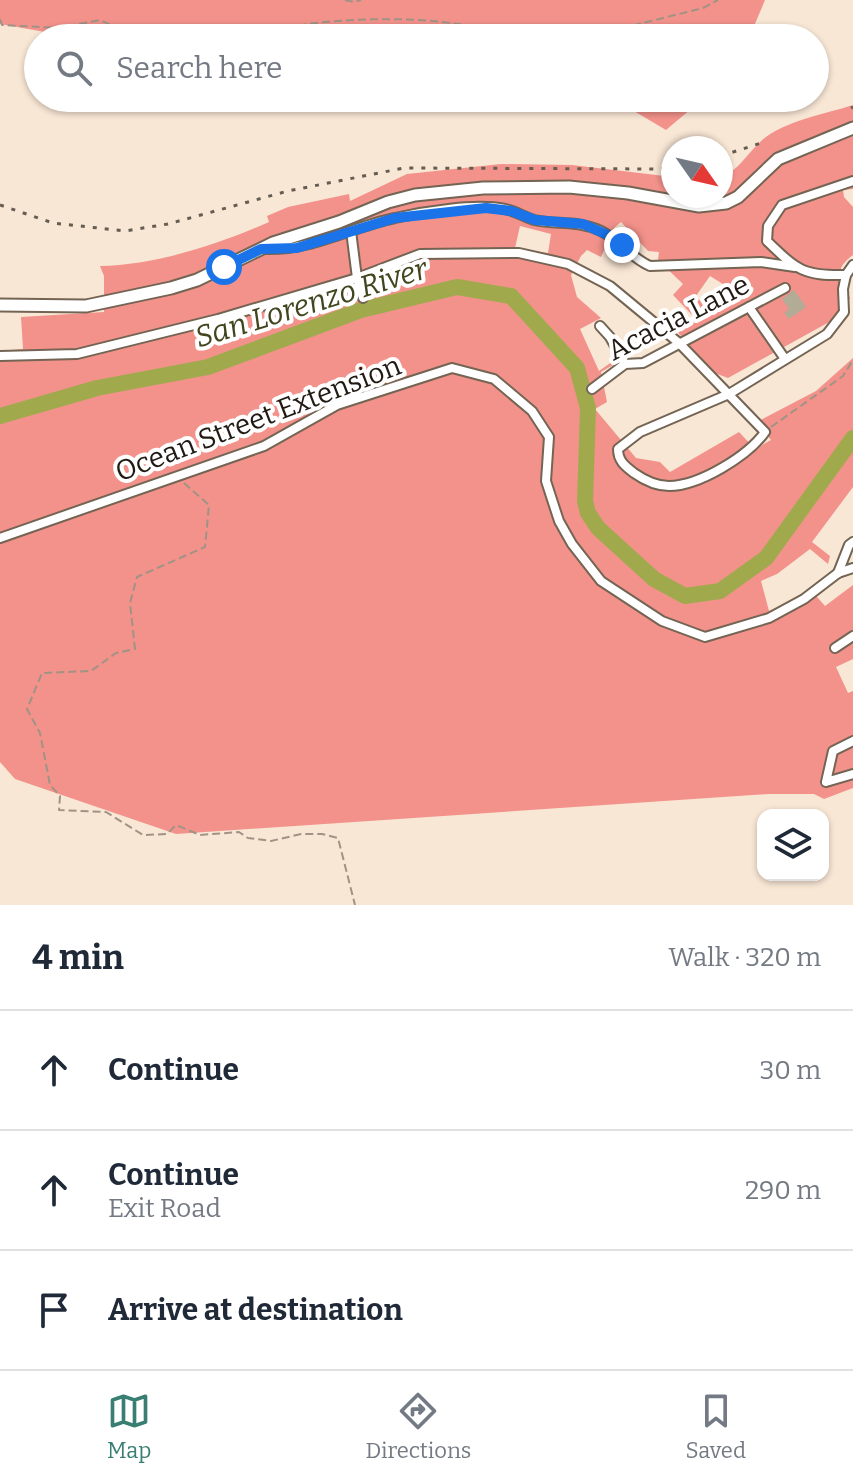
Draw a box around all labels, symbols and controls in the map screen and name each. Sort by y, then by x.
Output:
search box [24,24,829,112]
icon: search [52,46,96,90]
text: Search here [116,50,283,86]
north arrow [661,136,733,208]
route end [604,227,640,263]
route start [206,249,242,285]
water label: San Lorenzo River [191,250,433,355]
street label: Acacia Lane [602,268,755,367]
street label: Ocean Street Extension [111,349,406,488]
map controls [757,809,829,881]
button: layers [757,809,829,881]
text: 4 min [32,937,124,978]
text: Walk · 320 m [669,942,821,973]
icon: ahead [32,1048,76,1092]
text: Continue [108,1052,239,1088]
text: 30 m [760,1055,821,1086]
text: Continue [108,1157,239,1193]
icon: ahead [32,1168,76,1212]
text: 290 m [745,1175,821,1206]
text: Exit Road [108,1193,221,1224]
icon: arrive [32,1288,76,1332]
text: Arrive at destination [108,1292,403,1328]
tab: Map [107,1389,151,1464]
tab: Directions [366,1389,471,1464]
tab: Saved [686,1389,746,1464]

